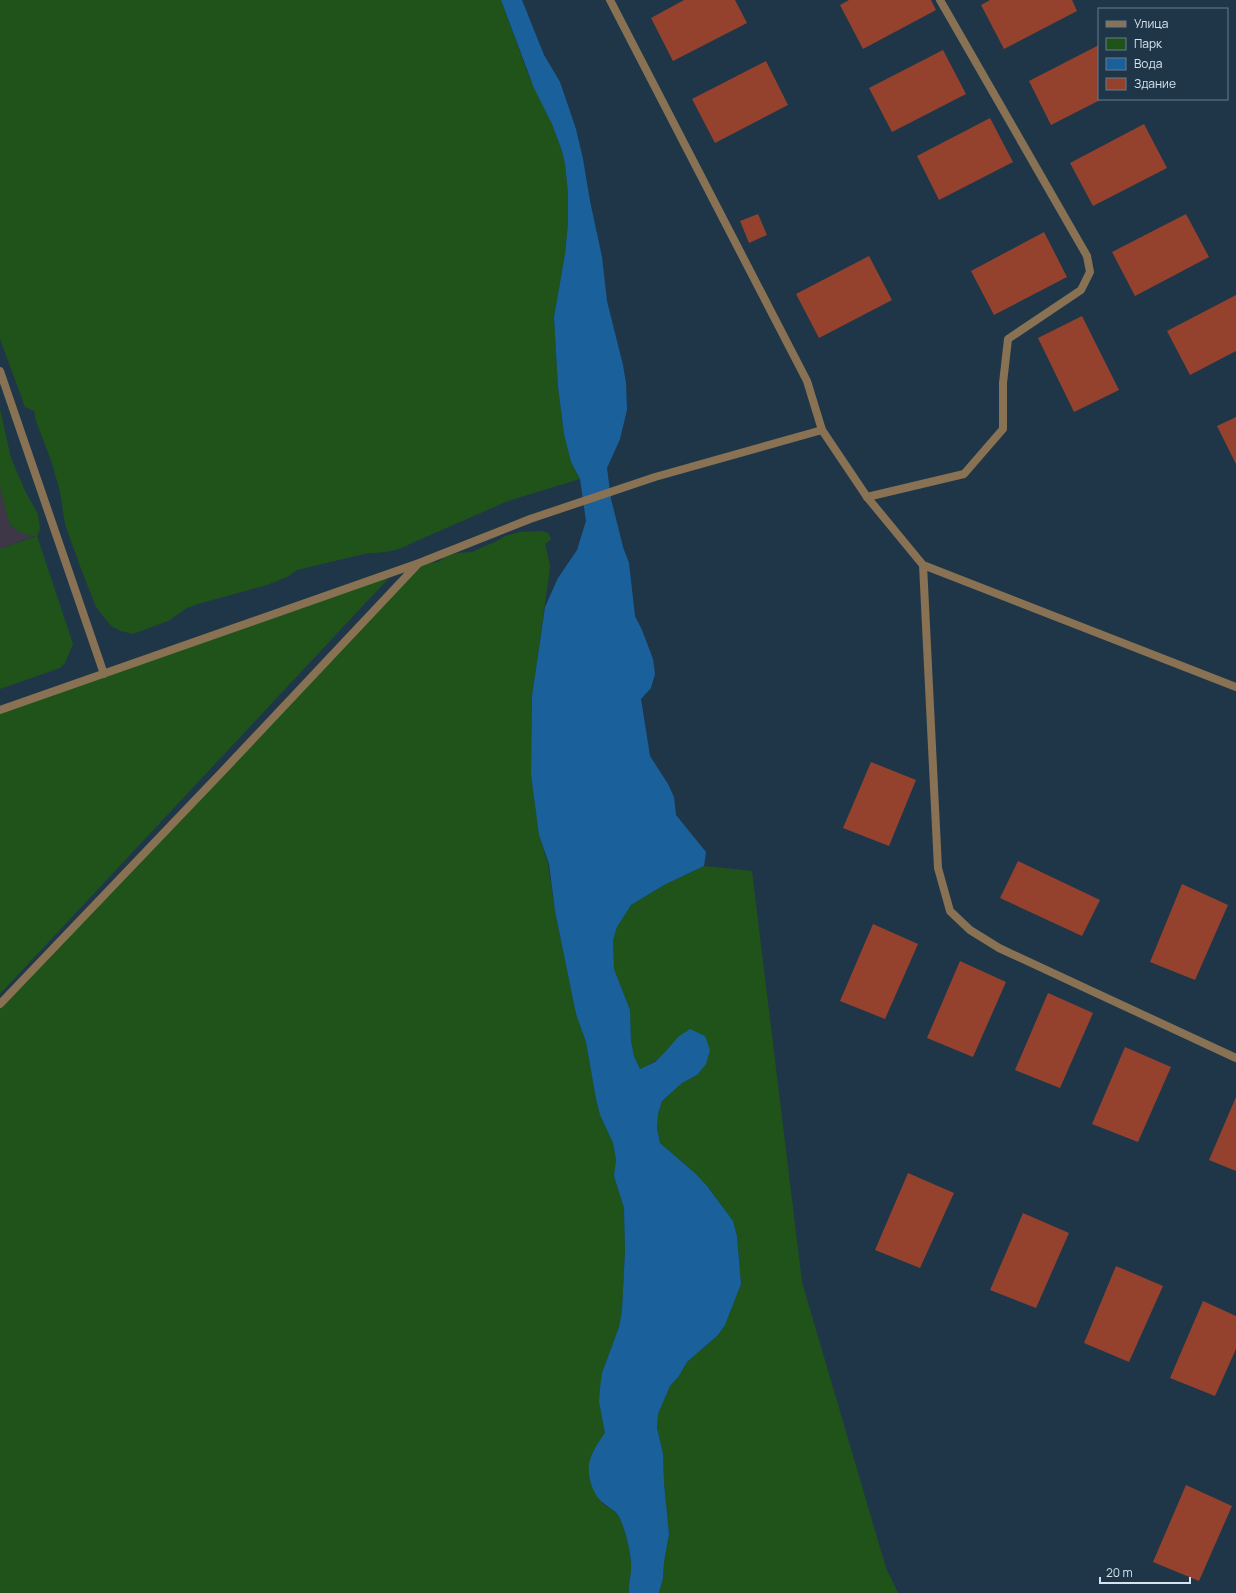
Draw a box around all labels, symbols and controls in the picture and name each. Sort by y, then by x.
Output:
legend [1098,8,1228,100]
text: Улица [1134,15,1168,32]
text: Парк [1134,35,1163,52]
text: Вода [1134,55,1162,72]
text: Здание [1134,75,1176,92]
scale bar [1100,1559,1190,1585]
text: 20 m [1106,1564,1133,1581]

